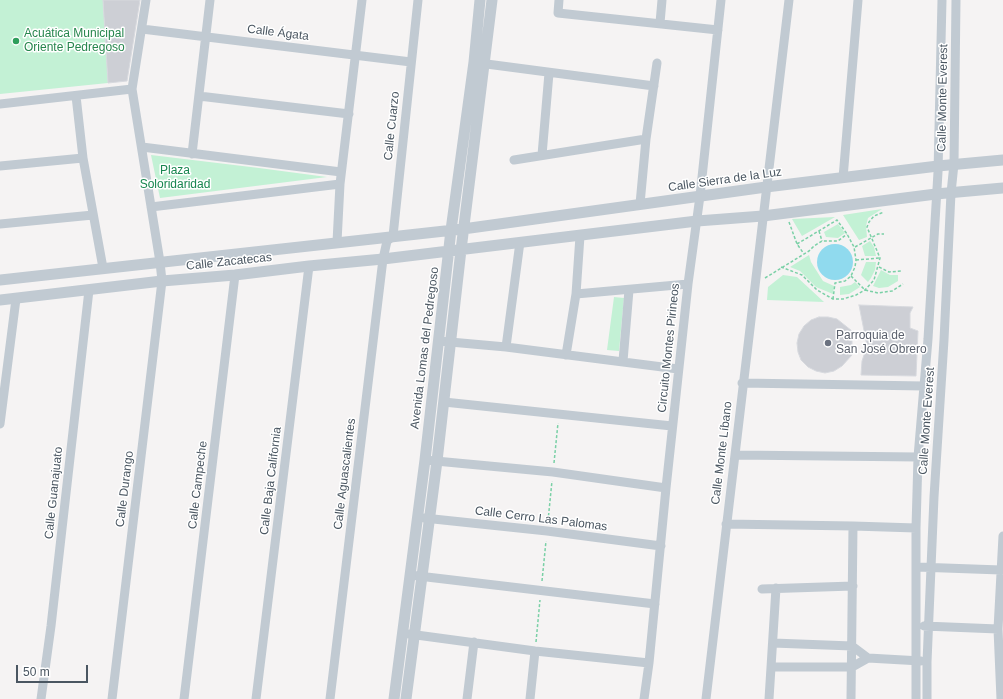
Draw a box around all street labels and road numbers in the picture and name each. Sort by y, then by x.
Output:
street label: Calle Ágata [246,22,310,44]
street label: Calle Monte Everest [935,44,951,152]
street label: Calle Cuarzo [381,91,403,161]
street label: Calle Sierra de la Luz [667,165,783,195]
street label: Calle Zacatecas [185,250,273,274]
street label: Avenida Lomas del Pedregoso [408,266,442,430]
street label: Circuito Montes Pirineos [655,283,683,413]
street label: Calle Monte Everest [916,367,938,475]
street label: Calle Monte Líbano [709,400,735,506]
street label: Calle Aguascalientes [331,418,359,530]
street label: Calle Baja California [257,426,285,536]
street label: Calle Campeche [185,440,211,530]
street label: Calle Guanajuato [42,446,66,540]
street label: Calle Durango [113,450,137,528]
street label: Calle Cerro Las Palomas [474,504,608,534]

